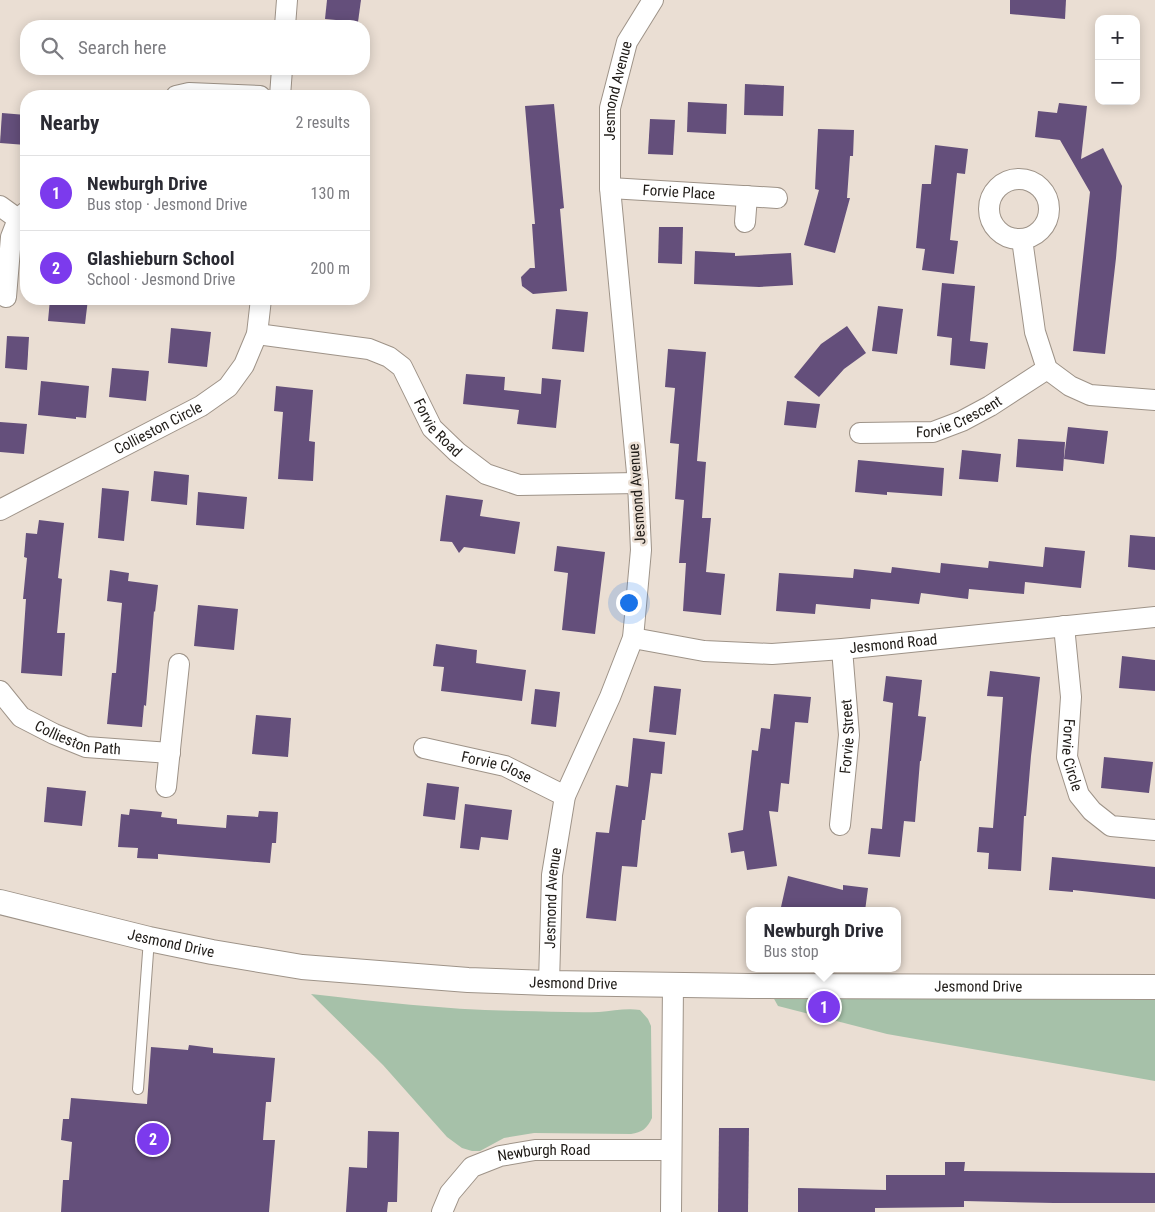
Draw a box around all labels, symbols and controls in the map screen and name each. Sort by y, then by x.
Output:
map controls [1095,15,1140,105]
button: + [1095,15,1140,60]
search box [20,20,370,75]
icon: search [38,34,66,62]
text: Search here [78,36,166,59]
street label: Jesmond Avenue [601,39,636,141]
button: − [1095,60,1140,105]
text: Nearby [40,111,99,135]
text: 2 results [295,113,350,132]
text: Newburgh Drive [87,172,207,195]
street label: Forvie Place [642,181,716,203]
text: 1 [52,184,60,203]
text: 130 m [311,184,350,203]
text: Bus stop · Jesmond Drive [87,195,247,214]
text: Glashieburn School [87,247,235,270]
text: 2 [52,259,60,278]
text: 200 m [311,259,350,278]
text: School · Jesmond Drive [87,270,235,289]
street label: Forvie Crescent [916,392,1005,441]
street label: Forvie Road [410,395,466,461]
street label: Collieston Circle [111,398,205,458]
street label: Jesmond Avenue [624,443,650,545]
your location [616,590,642,616]
street label: Jesmond Road [848,630,938,657]
street label: Forvie Street [836,698,858,775]
street label: Collieston Path [32,717,121,758]
street label: Forvie Circle [1058,718,1086,793]
street label: Forvie Close [460,748,535,787]
street label: Jesmond Avenue [541,846,565,949]
popup [746,907,901,972]
text: Newburgh Drive [763,919,884,942]
street label: Jesmond Drive [126,925,216,961]
text: Bus stop [763,942,819,961]
street label: Jesmond Drive [529,973,618,993]
street label: Jesmond Drive [934,977,1022,996]
pin: 1 [808,988,840,1026]
pin: 2 [137,1120,169,1158]
street label: Newburgh Road [496,1141,590,1165]

